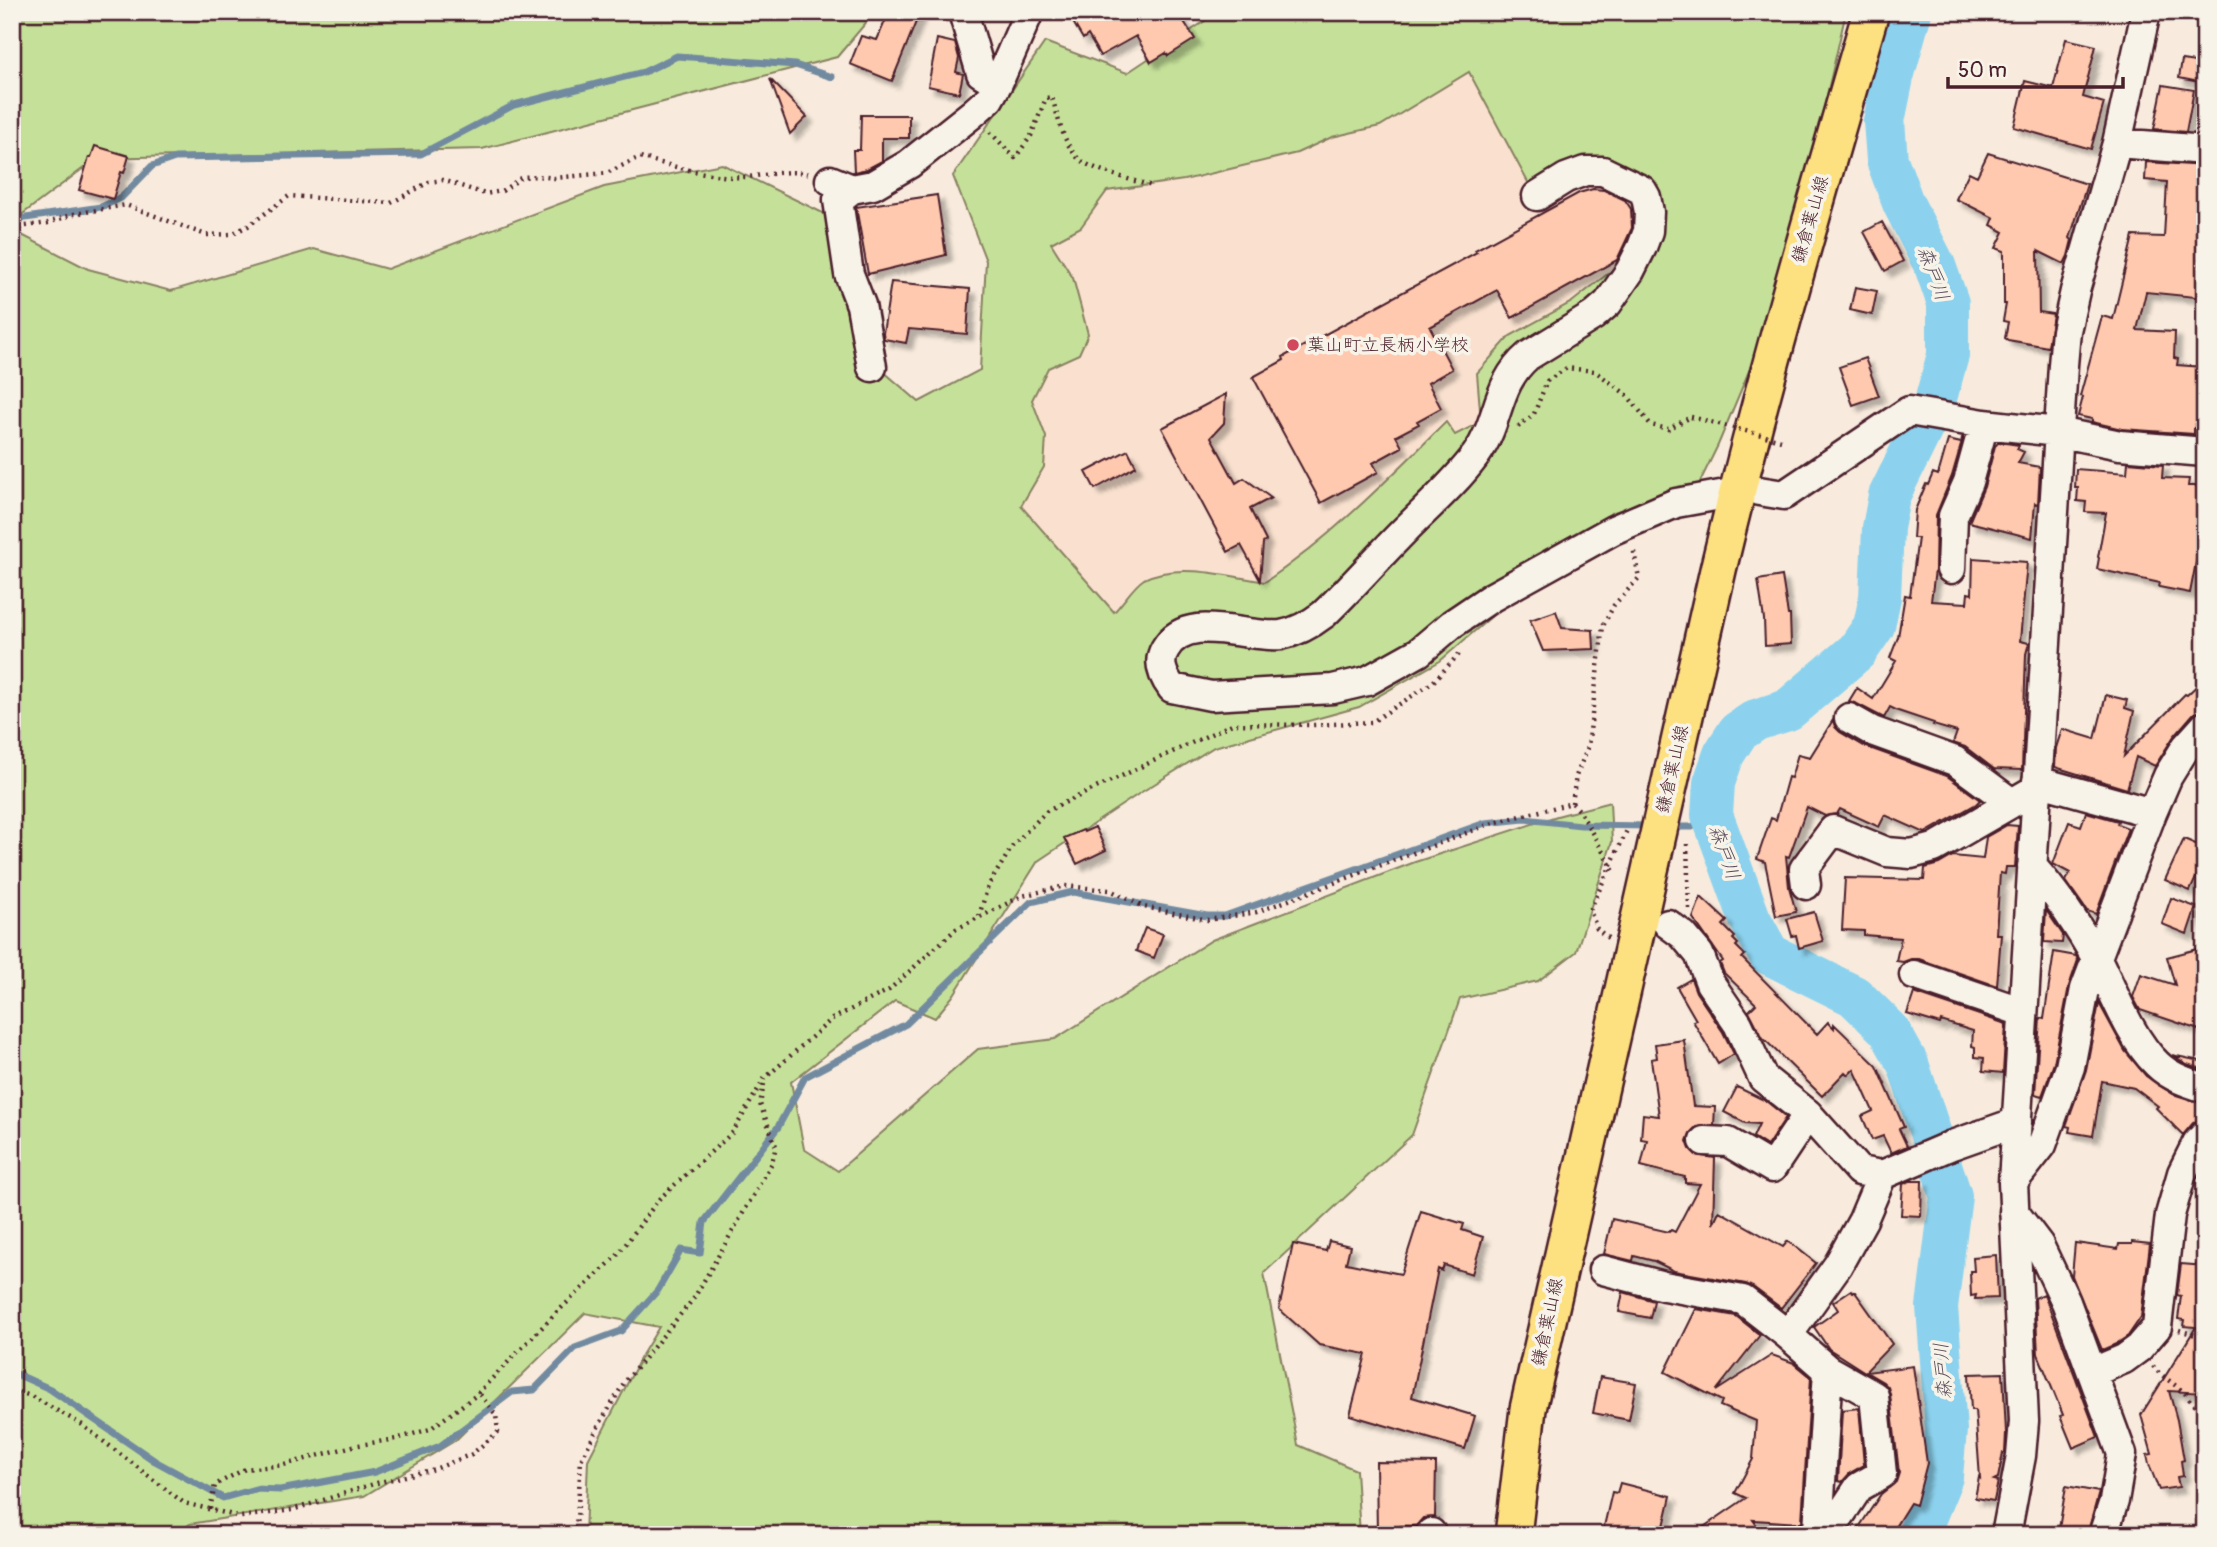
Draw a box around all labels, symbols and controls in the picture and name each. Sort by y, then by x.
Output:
scale bar [1948,46,2122,90]
text: 50 m [1958,57,2007,84]
street label: 鎌倉葉山線 [1787,173,1834,266]
water label: 森戸川 [1912,242,1954,304]
place label: 葉山町立長柄小学校 [1307,334,1469,357]
marker: 葉山町立長柄小学校 [1285,337,1301,353]
street label: 鎌倉葉山線 [1651,723,1694,816]
water label: 森戸川 [1703,821,1745,883]
street label: 鎌倉葉山線 [1527,1276,1568,1369]
water label: 森戸川 [1929,1342,1957,1400]

